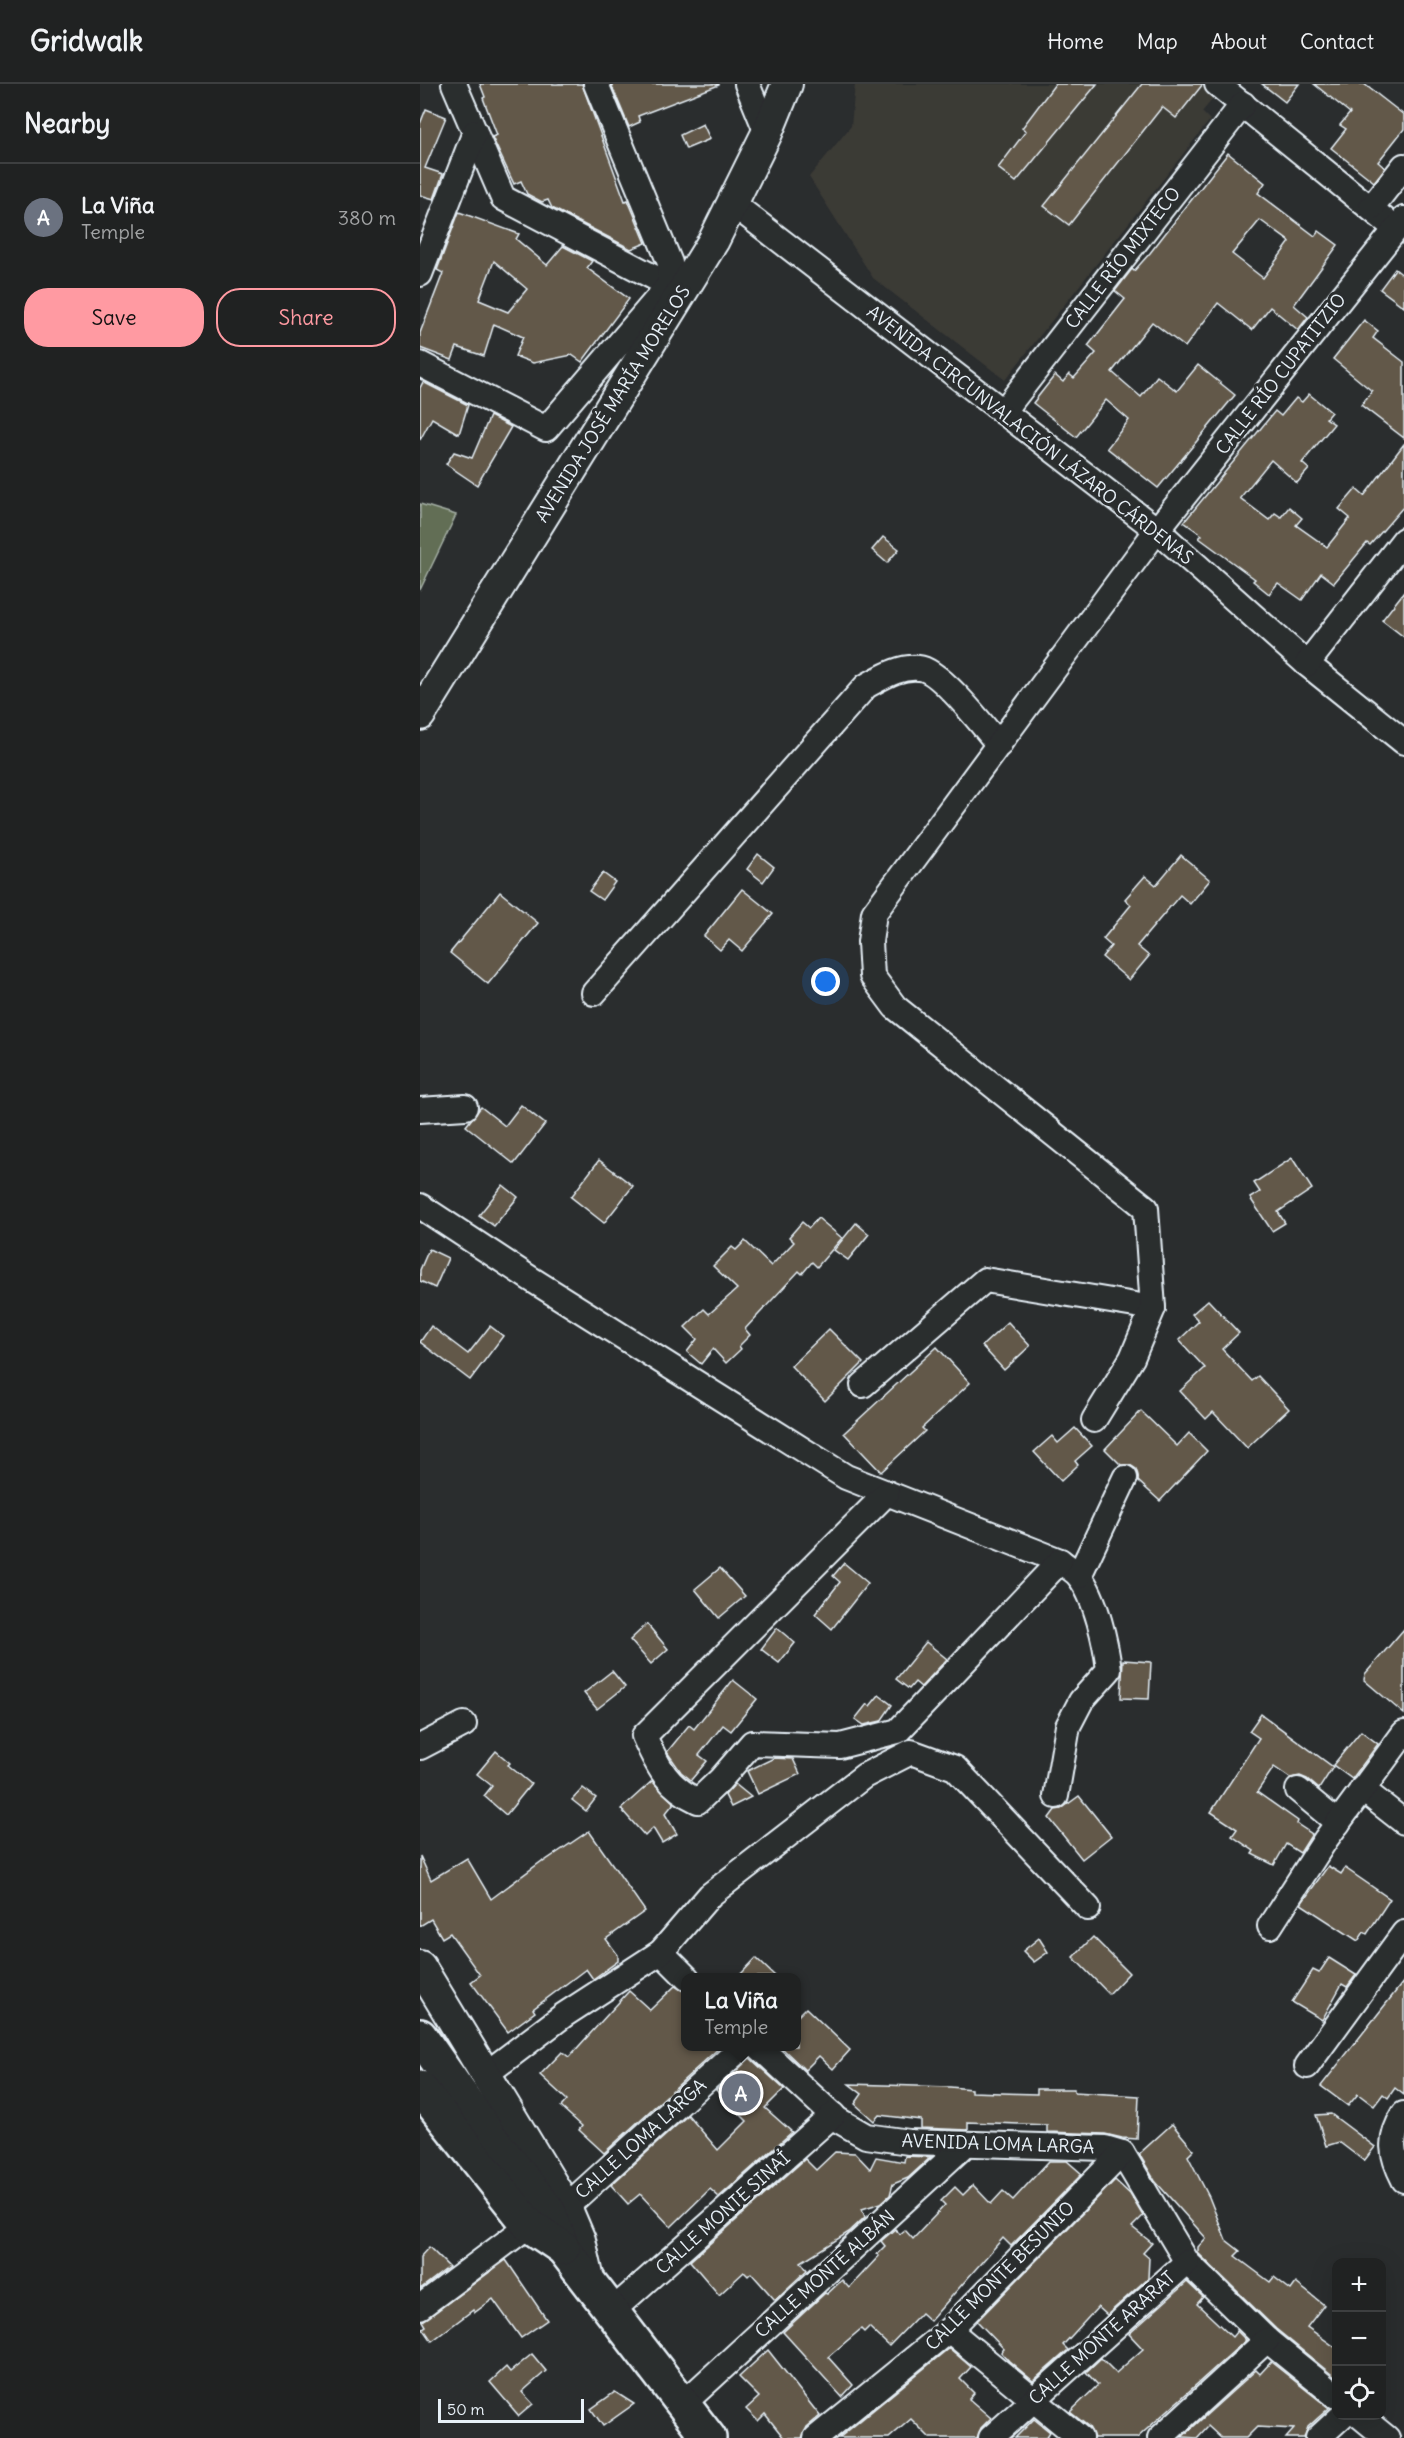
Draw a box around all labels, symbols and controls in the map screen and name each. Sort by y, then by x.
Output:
text: Gridwalk [30,23,143,59]
text: Home [1047,28,1104,55]
text: Map [1137,28,1178,55]
text: About [1211,28,1267,55]
text: Contact [1300,28,1374,55]
text: Nearby [24,107,110,140]
street label: CALLE RÍO MIXTECO [1060,182,1185,333]
text: La Viña [81,191,155,219]
text: A [37,205,50,230]
text: 380 m [338,205,396,230]
text: Temple [81,219,145,244]
street label: AVENIDA JOSÉ MARÍA MORELOS [530,281,695,526]
button: Save [24,288,204,347]
button: Share [216,288,396,347]
street label: CALLE RÍO CUPATITZIO [1210,288,1351,459]
street label: AVENIDA CIRCUNVALACIÓN LÁZARO CÁRDENAS [862,300,1198,569]
your location [811,967,840,996]
popup [681,1973,801,2051]
text: La Viña [704,1986,778,2014]
text: Temple [704,2014,768,2039]
pin: A [722,2070,760,2116]
street label: CALLE LOMA LARGA [570,2074,711,2204]
street label: AVENIDA LOMA LARGA [901,2129,1095,2158]
street label: CALLE MONTE SINAÍ [651,2146,795,2279]
street label: CALLE MONTE BESUNIO [920,2196,1079,2355]
street label: CALLE MONTE ALBÁN [750,2205,899,2342]
map controls [1332,2258,1386,2420]
button: + [1332,2258,1386,2312]
street label: CALLE MONTE ARARAT [1024,2266,1180,2409]
button: − [1332,2312,1386,2366]
button: locate [1332,2366,1386,2420]
scale bar [438,2396,584,2424]
text: 50 m [447,2399,485,2419]

